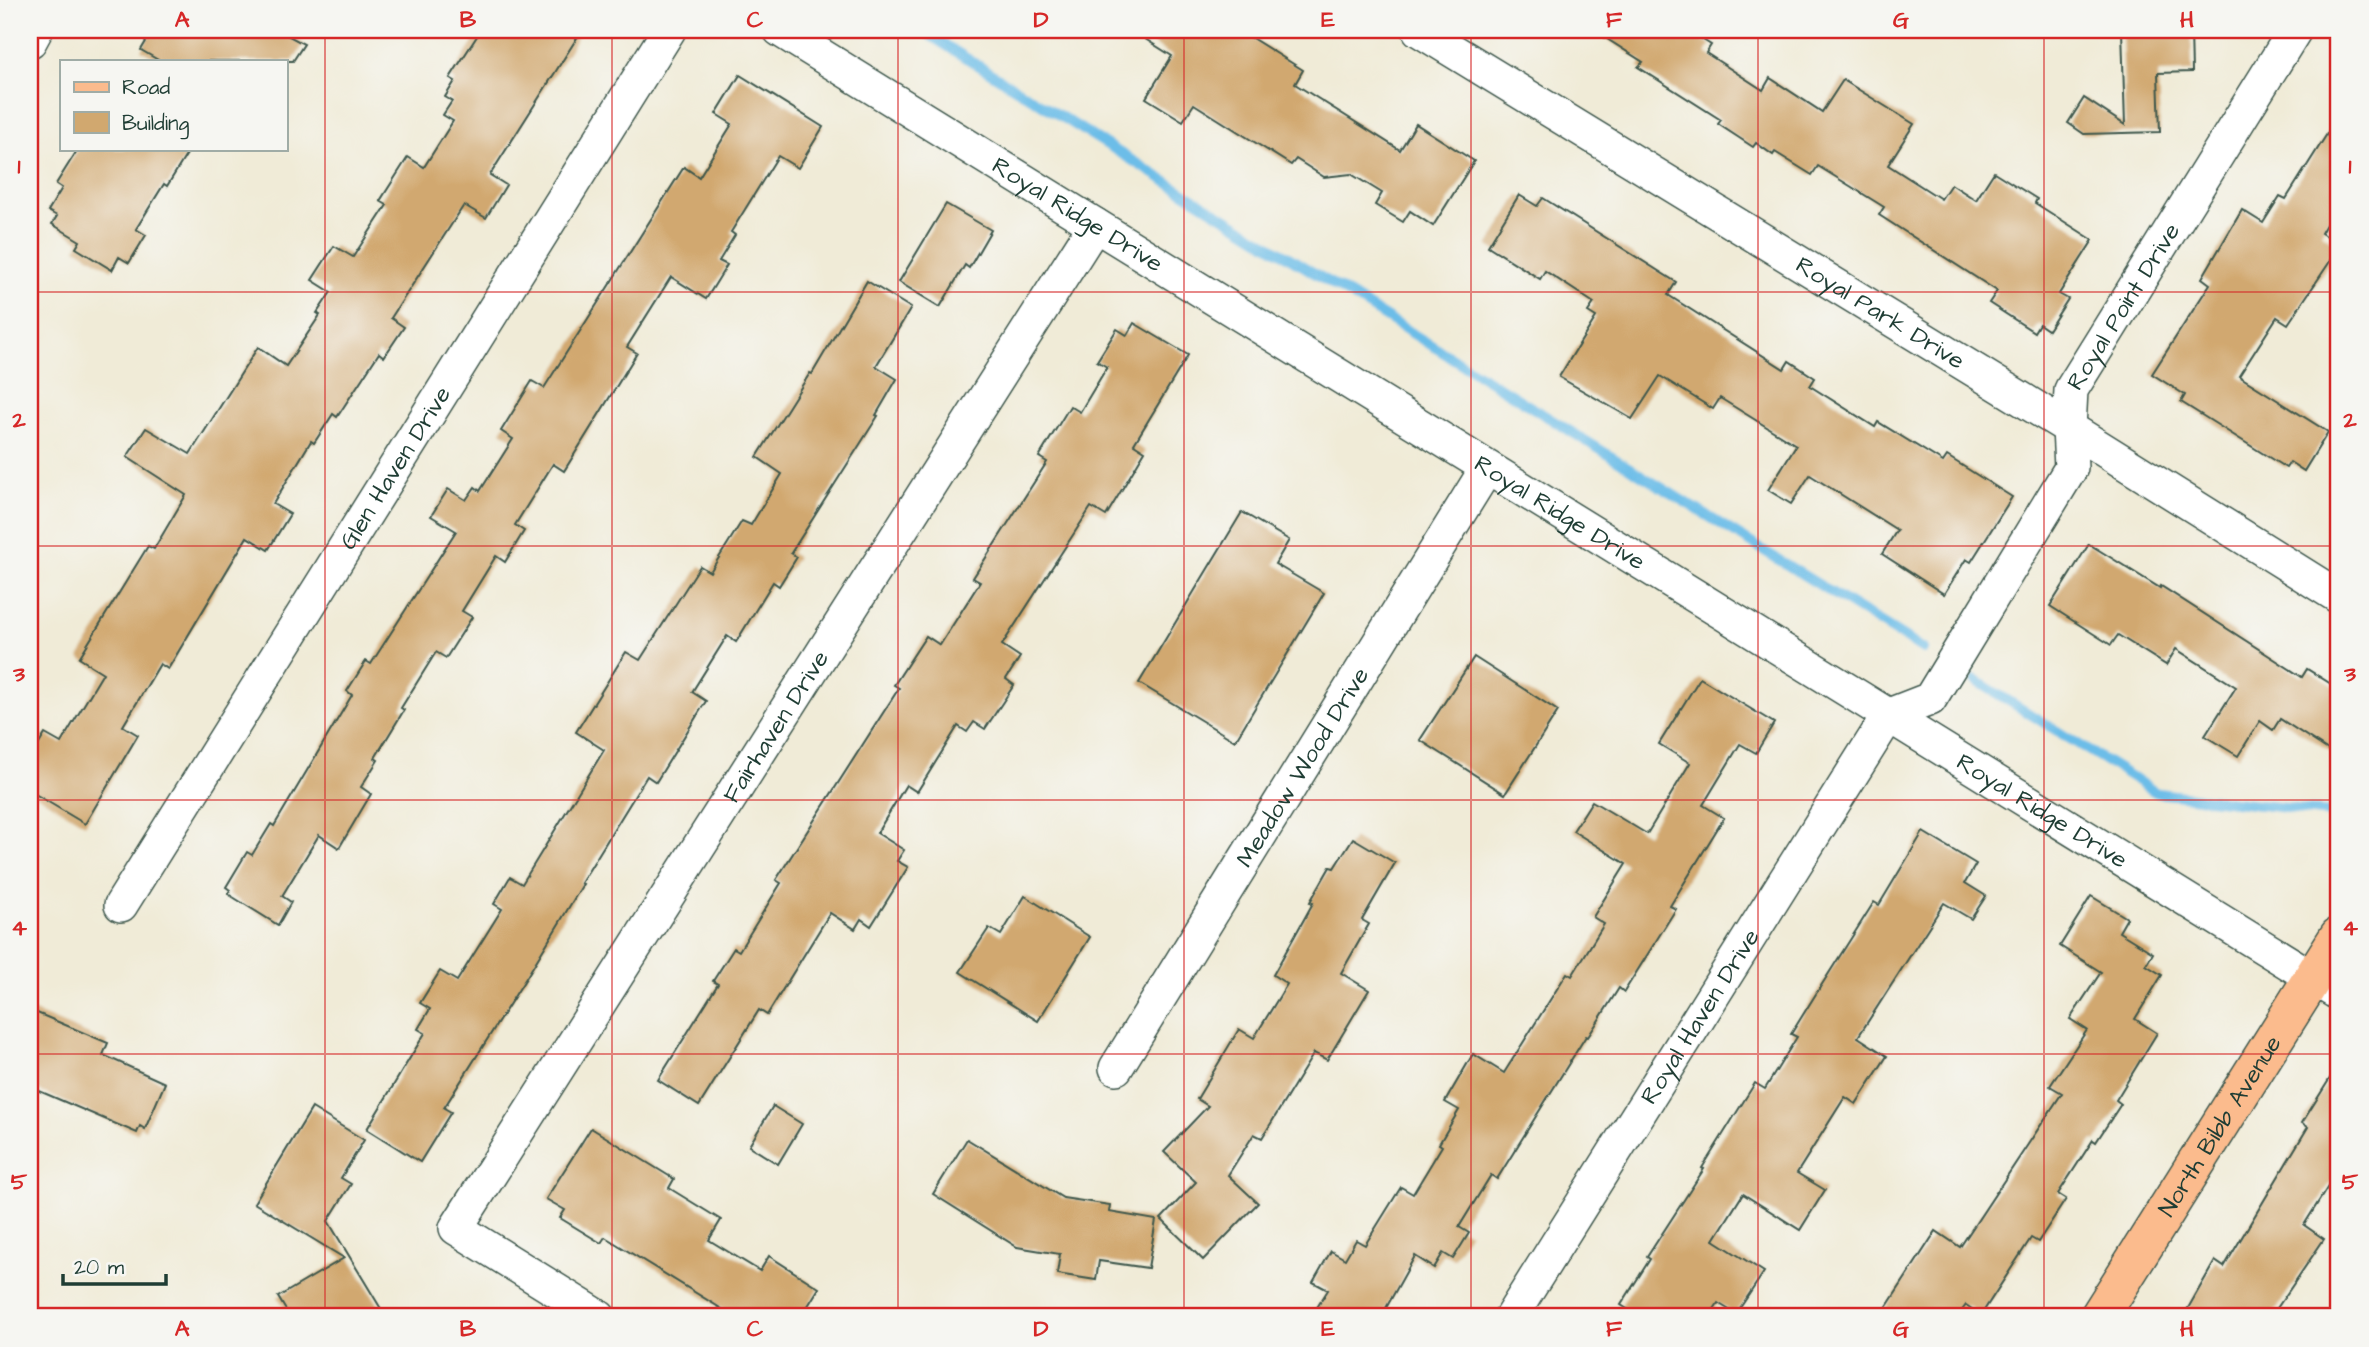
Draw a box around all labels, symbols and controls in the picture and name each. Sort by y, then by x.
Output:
text: A [175,4,190,36]
text: B [460,4,477,36]
text: C [747,4,764,36]
text: D [1034,4,1049,36]
text: E [1321,4,1335,36]
text: F [1606,4,1623,36]
text: G [1893,4,1909,36]
text: H [2180,4,2194,36]
legend [60,60,287,150]
text: Road [122,73,170,102]
text: Building [122,109,190,140]
street label: Royal Ridge Drive [985,149,1169,281]
text: 1 [18,150,21,182]
text: 1 [2349,150,2352,182]
street label: Royal Point Drive [2059,217,2189,397]
street label: Royal Park Drive [1789,249,1971,378]
street label: Glen Haven Drive [332,380,460,556]
text: 2 [11,404,26,436]
text: 2 [2342,404,2357,436]
street label: Royal Ridge Drive [1467,447,1651,579]
street label: Fairhaven Drive [715,644,838,810]
text: 3 [12,658,25,690]
text: 3 [2343,658,2356,690]
street label: Meadow Wood Drive [1228,661,1378,874]
street label: Royal Ridge Drive [1950,746,2134,877]
text: 4 [11,912,27,944]
text: 4 [2342,912,2358,944]
street label: Royal Haven Drive [1633,923,1768,1111]
street label: North Bibb Avenue [2150,1029,2290,1223]
text: 5 [11,1166,28,1198]
text: 5 [2342,1166,2359,1198]
scale bar [63,1242,166,1286]
text: 20 m [74,1253,125,1282]
text: A [175,1313,190,1345]
text: B [460,1313,477,1345]
text: C [747,1313,764,1345]
text: D [1034,1313,1049,1345]
text: E [1321,1313,1335,1345]
text: F [1606,1313,1623,1345]
text: G [1893,1313,1909,1345]
text: H [2180,1313,2194,1345]

